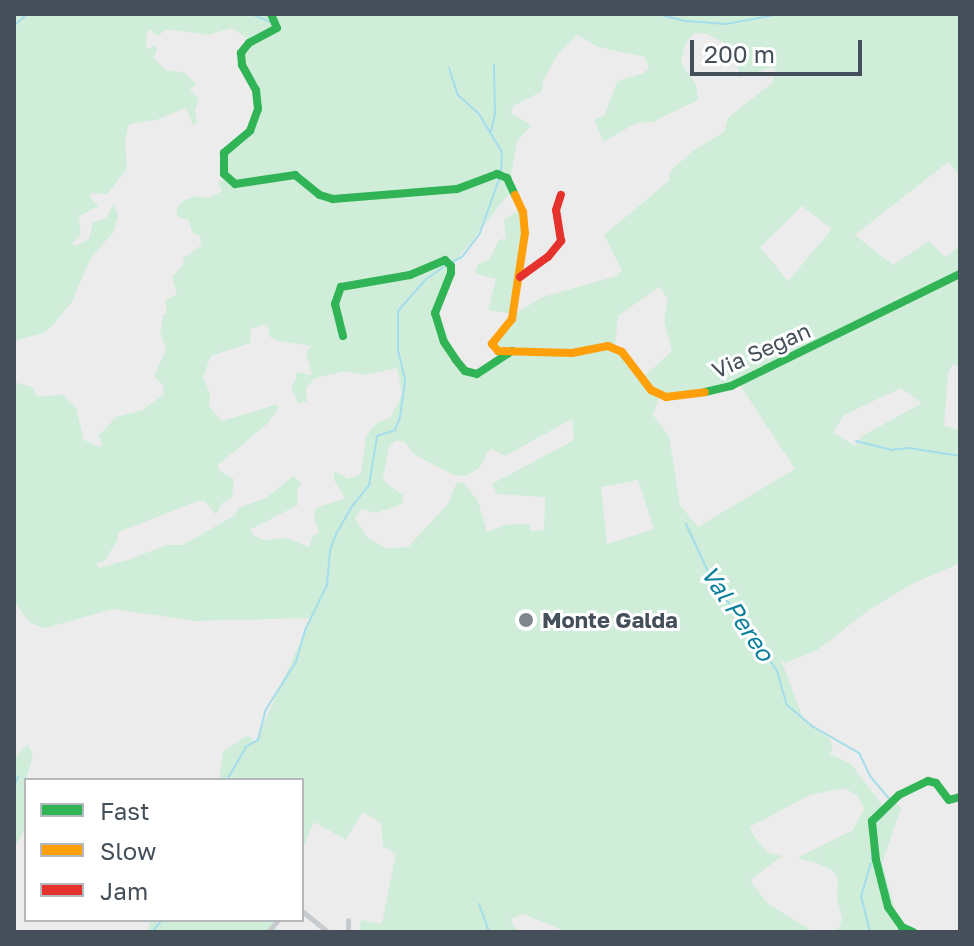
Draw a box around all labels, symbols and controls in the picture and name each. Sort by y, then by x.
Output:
scale bar [694,24,866,74]
text: 200 m [704,39,775,68]
street label: Via Segan [708,317,814,383]
water label: Val Pereo [696,560,780,666]
place label: Monte Galda [542,607,678,633]
marker: Monte Galda [517,611,535,629]
legend [24,778,304,922]
text: Fast [100,796,150,825]
text: Slow [100,836,156,865]
text: Jam [100,876,148,905]

